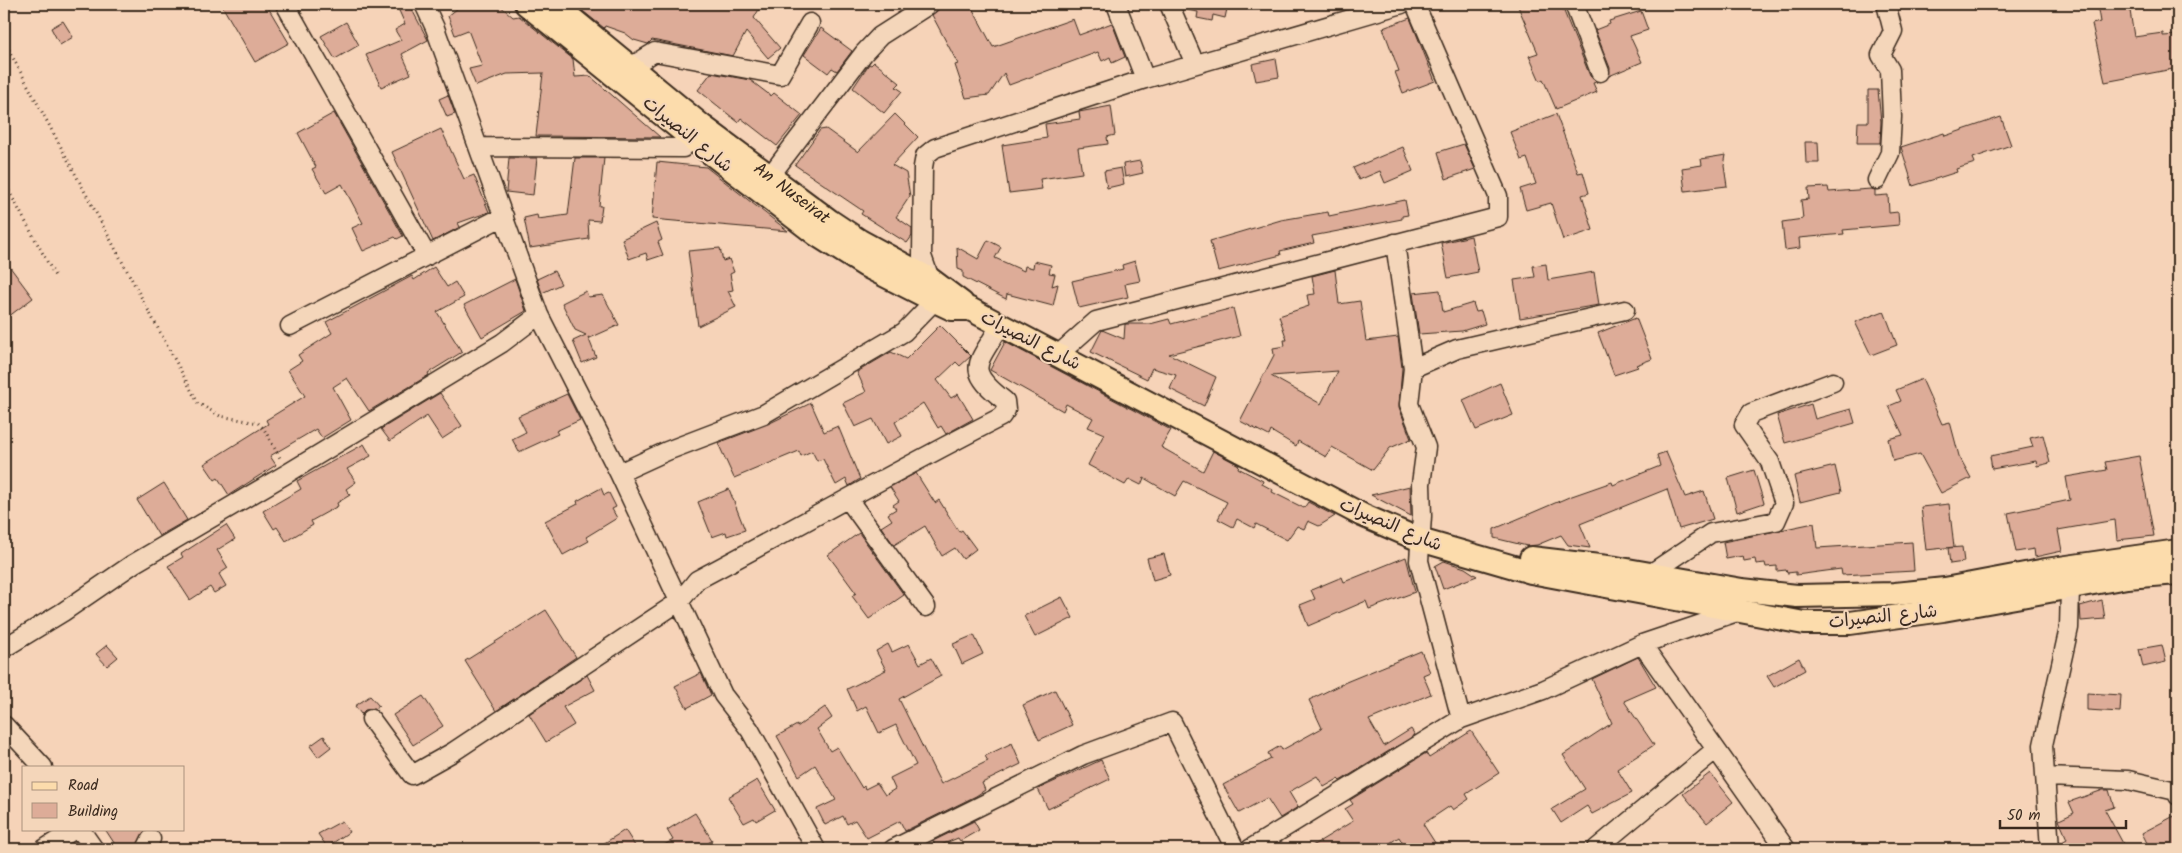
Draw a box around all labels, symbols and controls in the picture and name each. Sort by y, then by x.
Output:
street label: شارع النصيرات [635,90,739,181]
street label: An Nuseirat [746,155,837,233]
street label: شارع النصيرات [975,304,1086,379]
street label: شارع النصيرات [1334,491,1446,560]
street label: شارع النصيرات [1827,597,1939,638]
legend [22,766,185,830]
text: Road [68,774,99,798]
scale bar [2000,798,2126,830]
text: Building [68,800,118,824]
text: 50 m [2007,804,2041,828]

